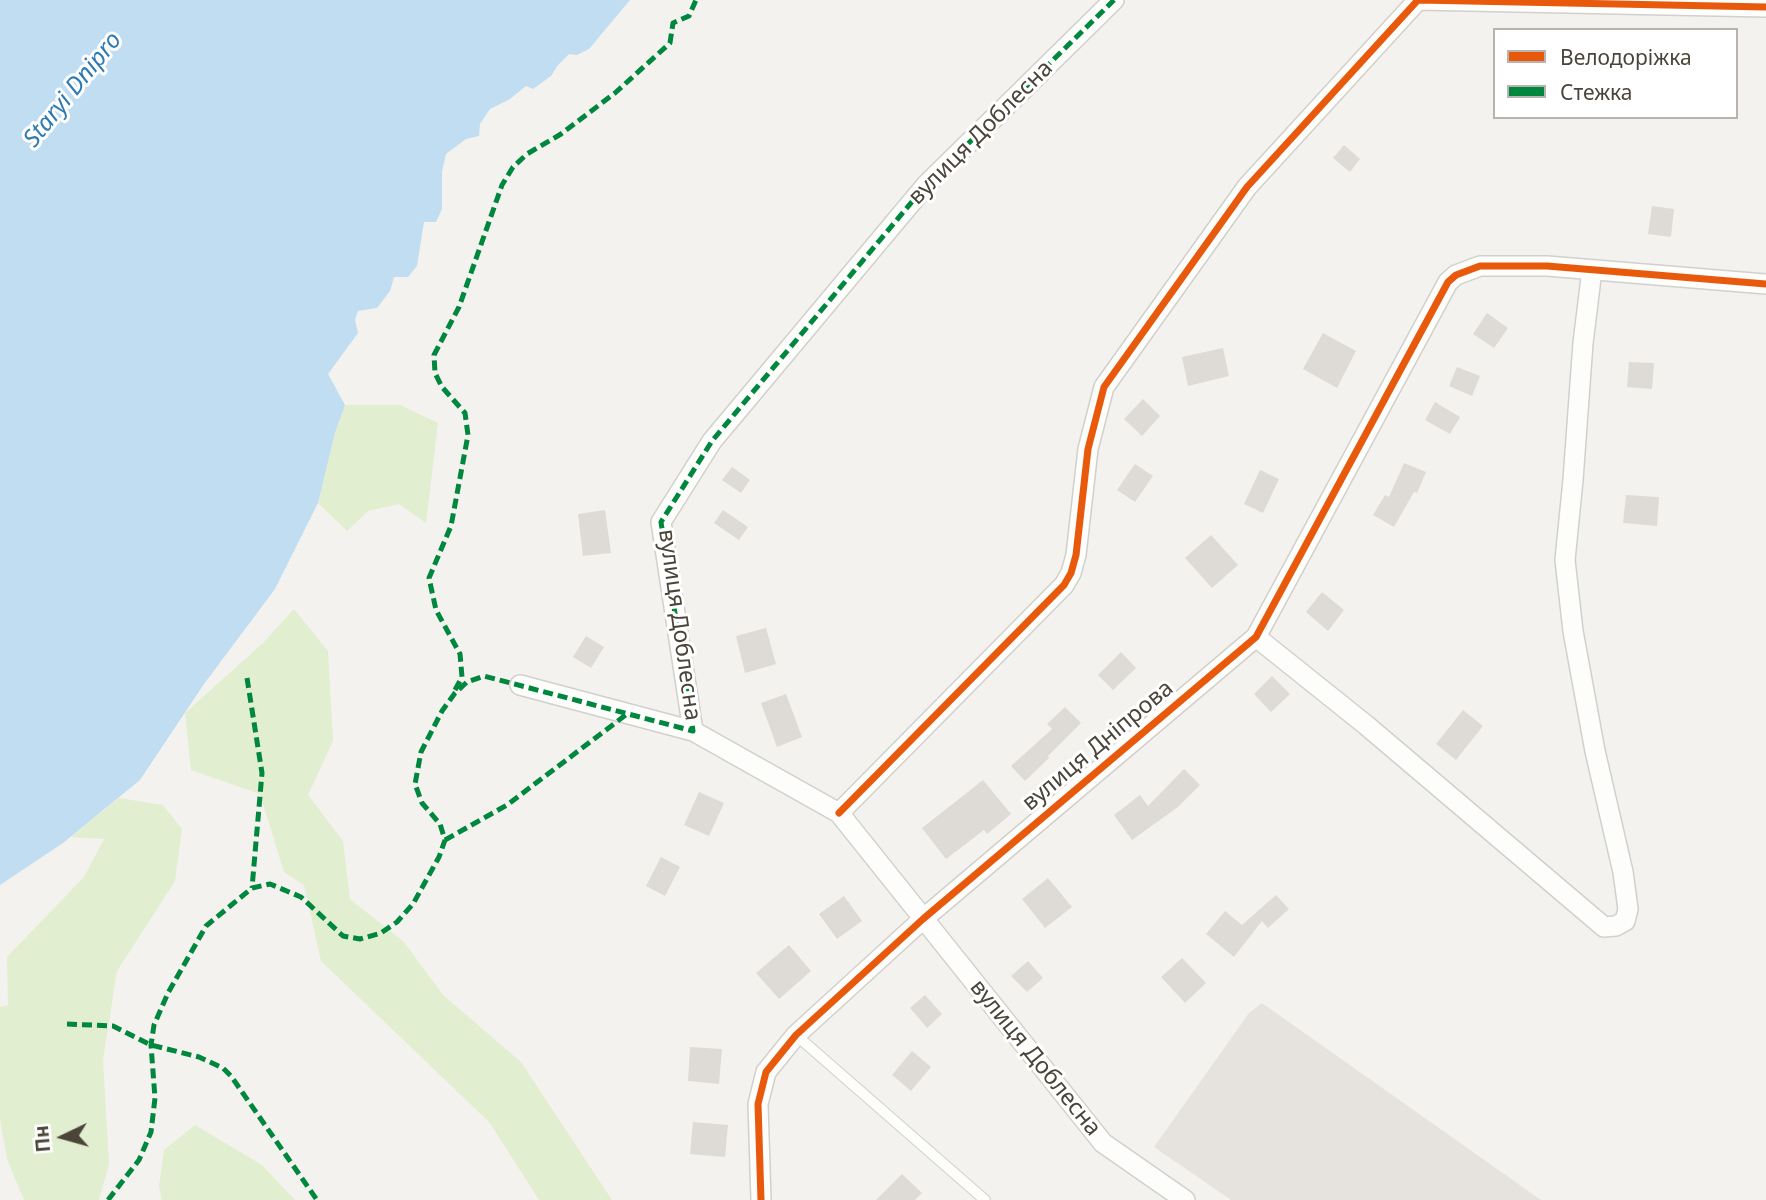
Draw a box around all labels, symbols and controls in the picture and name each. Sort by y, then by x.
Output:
water label: Staryi Dnipro [18,27,128,153]
legend [1493,28,1738,119]
text: Велодоріжка [1560,43,1692,71]
street label: вулиця Доблесна [903,55,1059,211]
text: Стежка [1560,78,1633,106]
street label: вулиця Доблесна [652,528,706,722]
street label: вулиця Дніпрова [1017,675,1179,817]
street label: вулиця Доблесна [964,974,1106,1142]
north arrow [28,1102,98,1172]
text: Пн [28,1124,56,1153]

